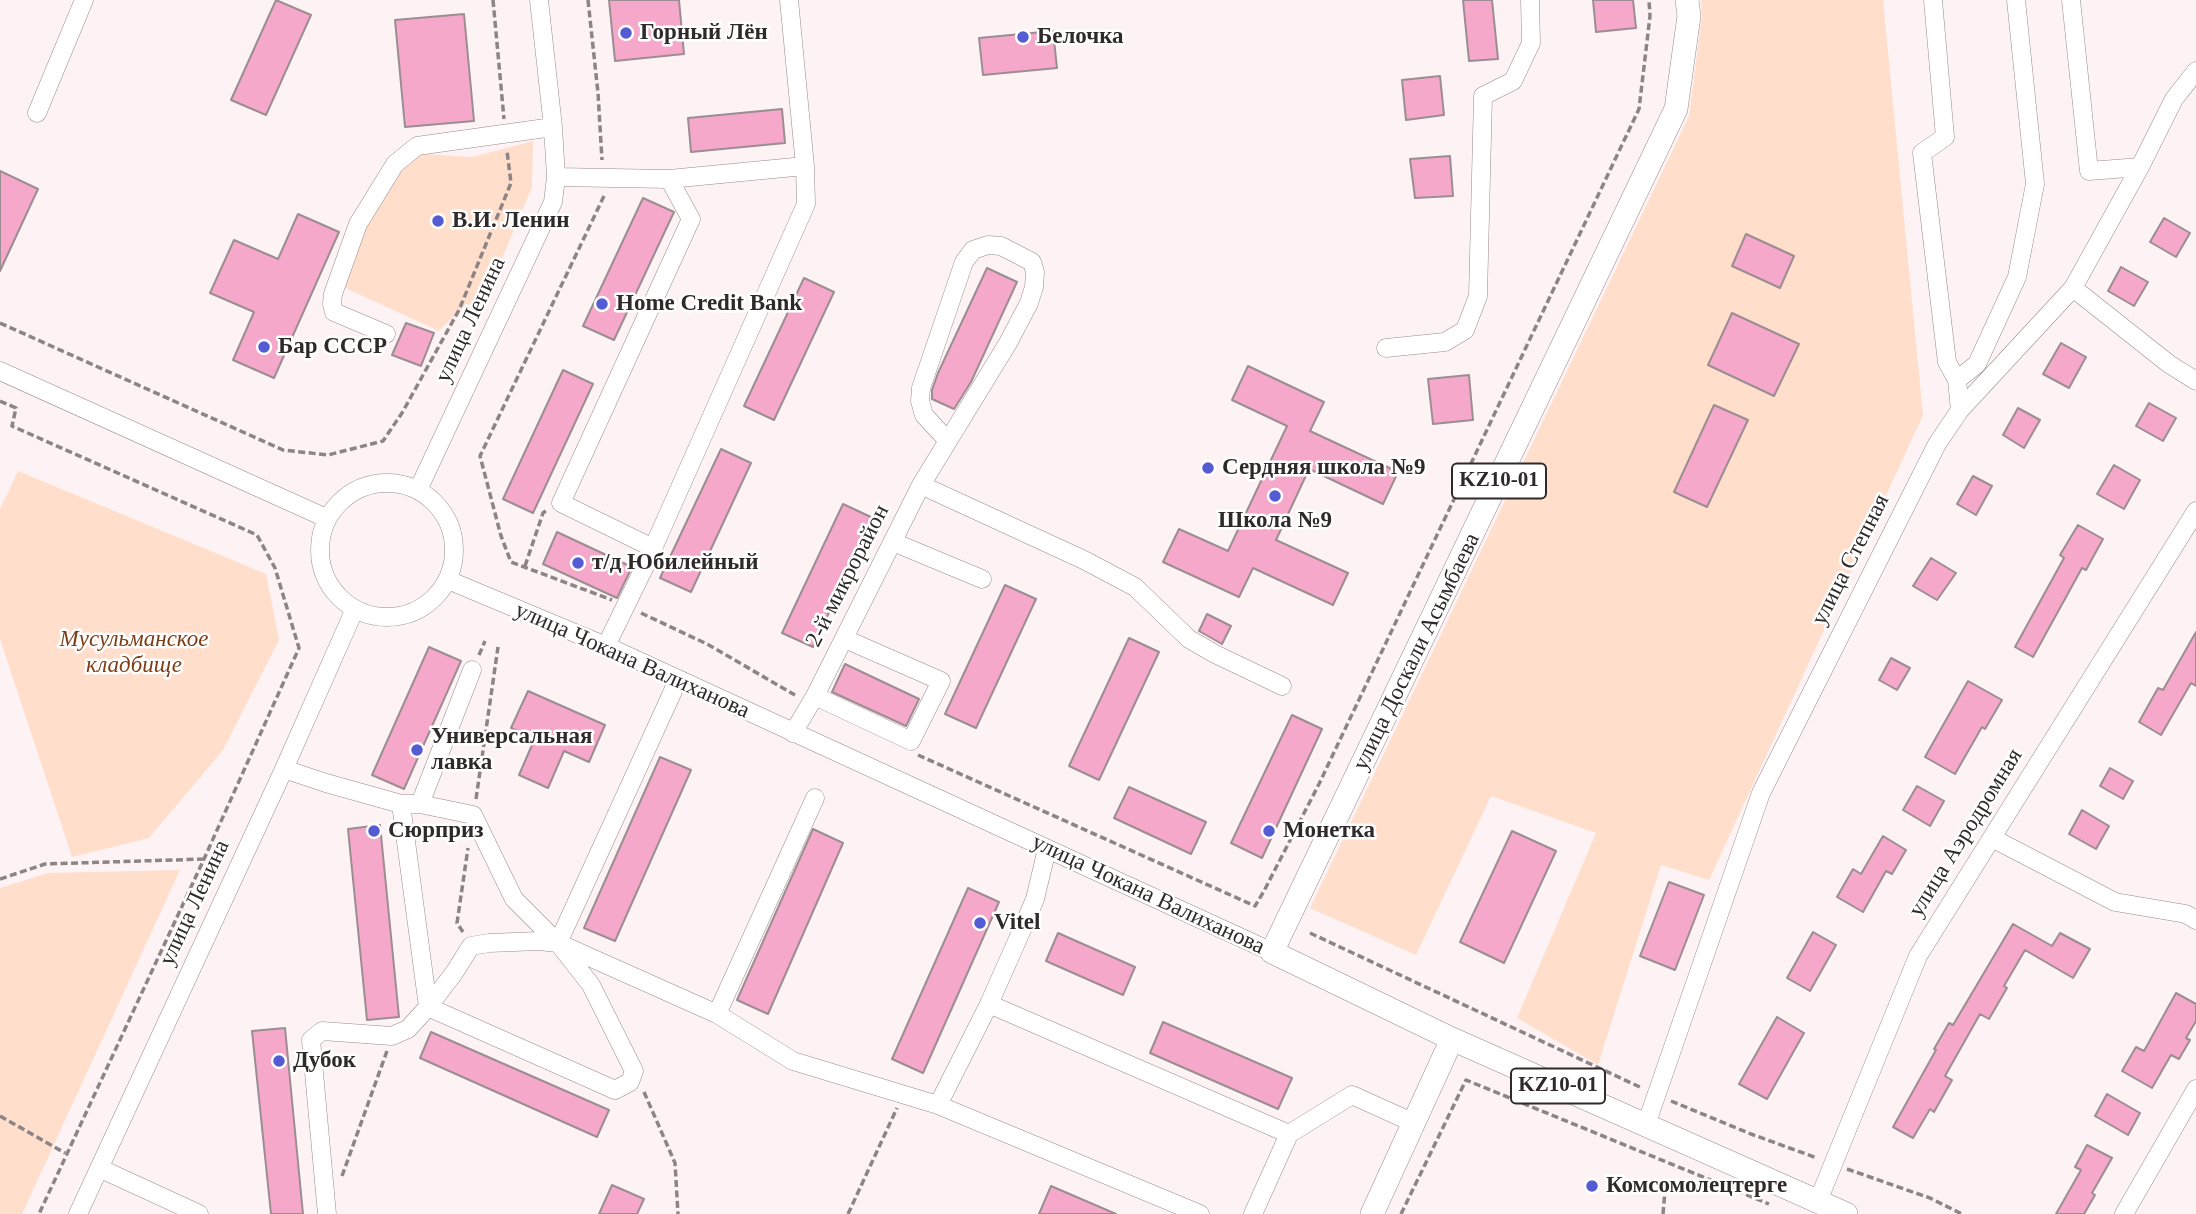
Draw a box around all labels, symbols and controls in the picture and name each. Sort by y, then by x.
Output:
place label: Горный Лён [640,19,768,47]
place label: Белочка [1037,23,1124,51]
marker: Горный Лён [618,25,634,41]
marker: Белочка [1015,29,1031,45]
place label: В.И. Ленин [452,207,569,235]
marker: В.И. Ленин [430,213,446,229]
street label: улица Ленина [430,253,512,387]
place label: Home Credit Bank [616,290,802,318]
marker: Home Credit Bank [594,296,610,312]
place label: Бар СССР [278,333,387,361]
marker: Бар СССР [256,339,272,355]
place label: Сердняя школа №9 [1222,454,1425,482]
marker: Сердняя школа №9 [1200,460,1216,476]
road number: KZ10-01 [1452,463,1546,498]
marker: Школа №9 [1267,488,1283,504]
street label: улица Степная [1806,490,1896,630]
street label: 2-й микрорайон [800,500,896,652]
place label: Школа №9 [1218,507,1332,535]
street label: улица Доскали Асымбаева [1348,529,1486,775]
place label: т/д Юбилейный [592,549,759,577]
marker: т/д Юбилейный [570,555,586,571]
street label: улица Чокана Валиханова [510,597,754,725]
park label: Мусульманское кладбище [60,626,208,680]
place label: Универсальная лавка [431,723,592,777]
marker: Универсальная лавка [409,742,425,758]
street label: улица Аэродромная [1903,744,2029,922]
place label: Сюрприз [388,817,484,845]
place label: Монетка [1283,817,1375,845]
marker: Сюрприз [366,823,382,839]
marker: Монетка [1261,823,1277,839]
street label: улица Чокана Валиханова [1027,829,1269,961]
street label: улица Ленина [154,836,236,970]
place label: Vitel [994,909,1040,937]
marker: Vitel [972,915,988,931]
place label: Дубок [293,1047,356,1075]
marker: Дубок [271,1053,287,1069]
road number: KZ10-01 [1511,1068,1605,1104]
place label: Комсомолецтерге [1606,1172,1787,1200]
marker: Комсомолецтерге [1584,1178,1600,1194]

